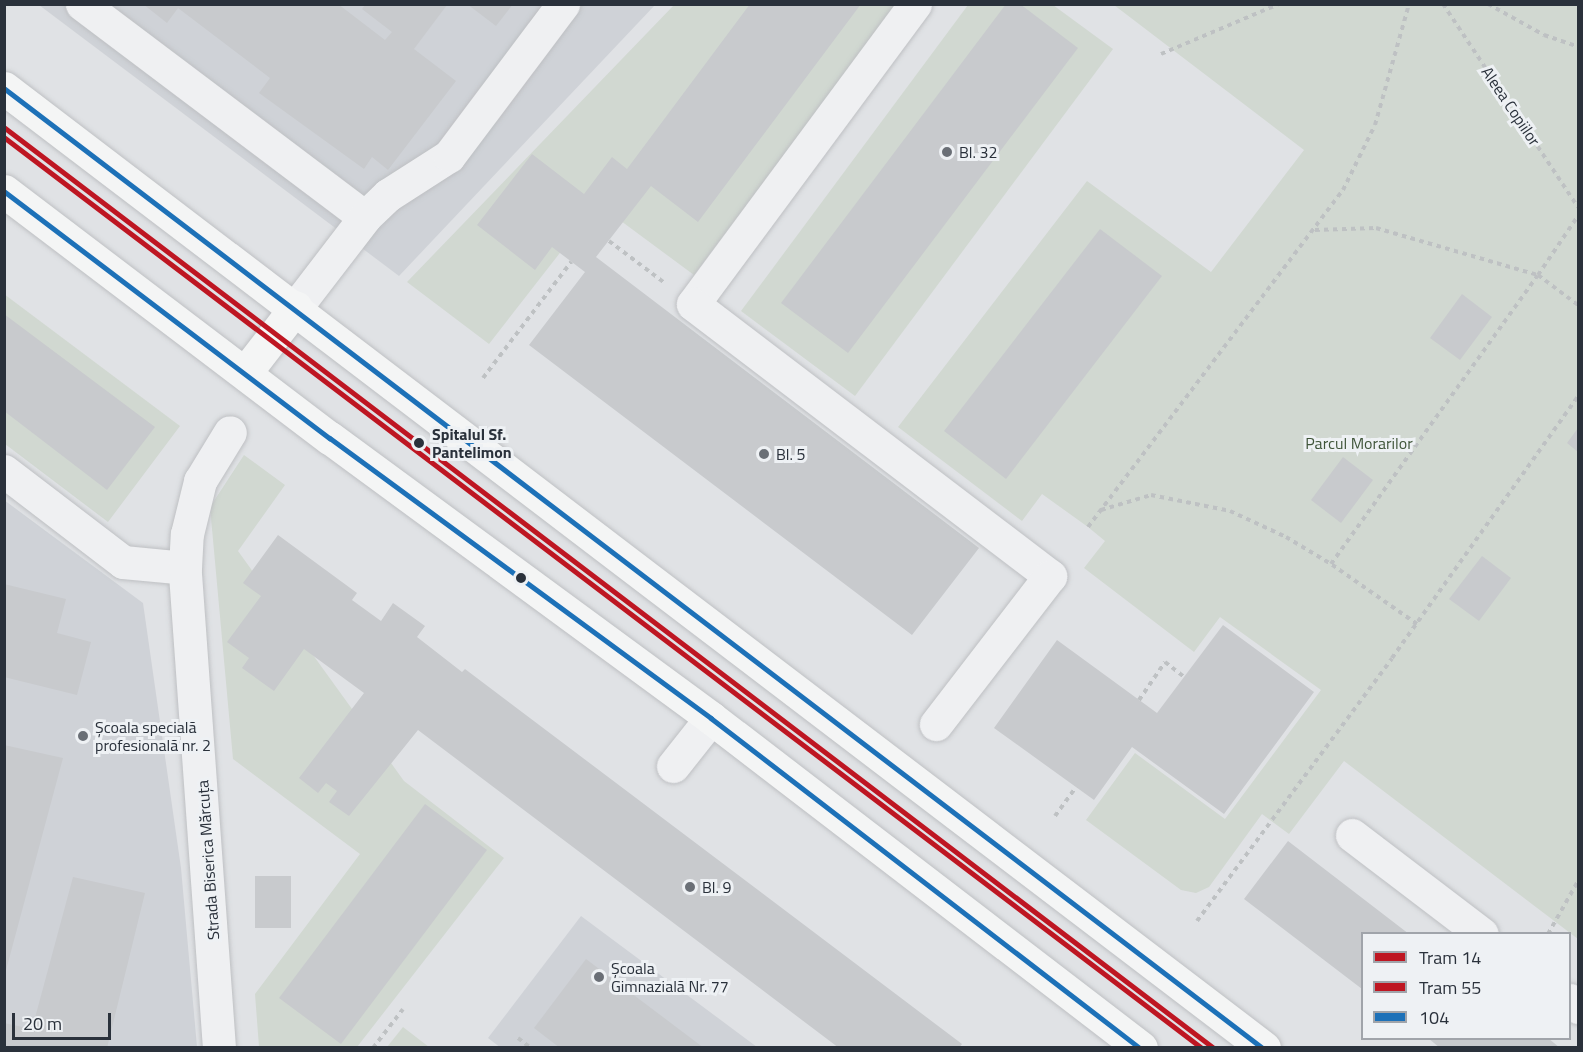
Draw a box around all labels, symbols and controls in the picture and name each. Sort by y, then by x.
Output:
street label: Aleea Copiilor [1478,63,1544,149]
place label: Bl. 32 [959,142,997,162]
marker: Bl. 32 [940,145,954,159]
place label: Spitalul Sf. Pantelimon [432,424,512,462]
park label: Parcul Morarilor [1305,433,1413,453]
marker: Spitalul Sf. Pantelimon [410,434,428,452]
place label: Bl. 5 [776,444,805,464]
marker: Bl. 5 [757,447,771,461]
unlabelled marker [515,572,527,584]
place label: Şcoala specială profesională nr. 2 [95,717,211,755]
marker: Şcoala specială profesională nr. 2 [76,729,90,743]
street label: Strada Biserica Mărcuța [193,779,223,941]
place label: Bl. 9 [702,877,731,897]
marker: Bl. 9 [683,880,697,894]
legend [1361,932,1571,1040]
text: Tram 14 [1419,944,1481,971]
place label: Școala Gimnazială Nr. 77 [611,958,729,996]
marker: Școala Gimnazială Nr. 77 [592,970,606,984]
text: Tram 55 [1419,974,1481,1001]
scale bar [15,1001,114,1039]
text: 104 [1419,1004,1449,1031]
text: 20 m [23,1010,62,1037]

